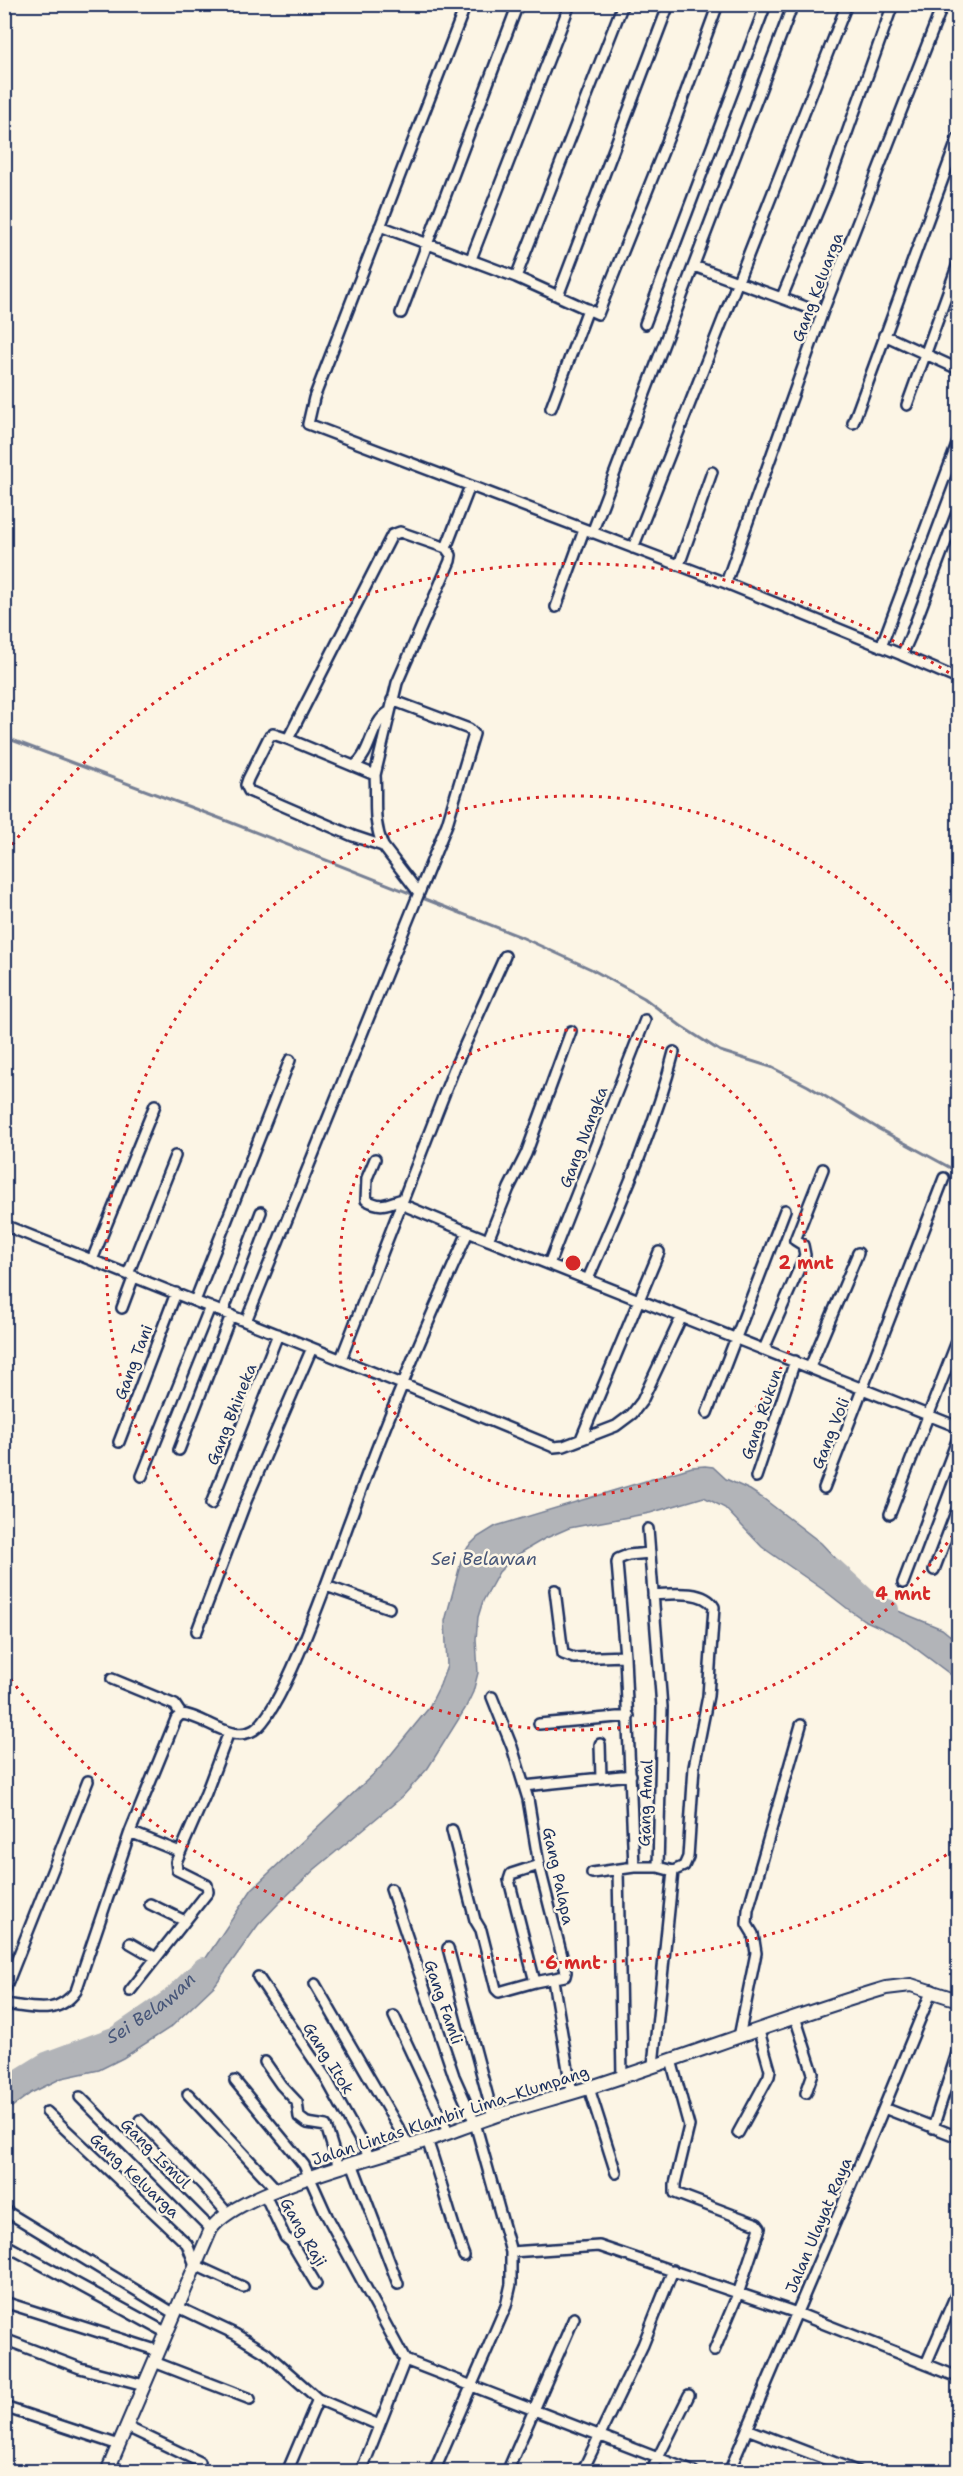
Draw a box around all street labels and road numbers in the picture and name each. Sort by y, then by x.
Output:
street label: Gang Keluarga [787,229,848,345]
street label: Gang Nangka [554,1083,612,1191]
street label: Gang Tani [110,1322,157,1403]
street label: Gang Bhineka [202,1360,261,1468]
street label: Gang Rukun [736,1366,787,1462]
street label: Gang Voli [807,1394,854,1472]
street label: Gang Amal [633,1759,658,1847]
street label: Gang Palapa [538,1826,579,1927]
street label: Gang Famli [419,1957,468,2047]
street label: Gang Itok [298,2018,359,2098]
street label: Jalan Lintas Klambir Lima–Klumpang [309,2061,592,2170]
street label: Gang Ismul [116,2114,195,2193]
street label: Gang Keluarga [85,2128,184,2222]
street label: Jalan Ulayat Raya [780,2154,857,2296]
street label: Gang Raji [275,2194,332,2270]

